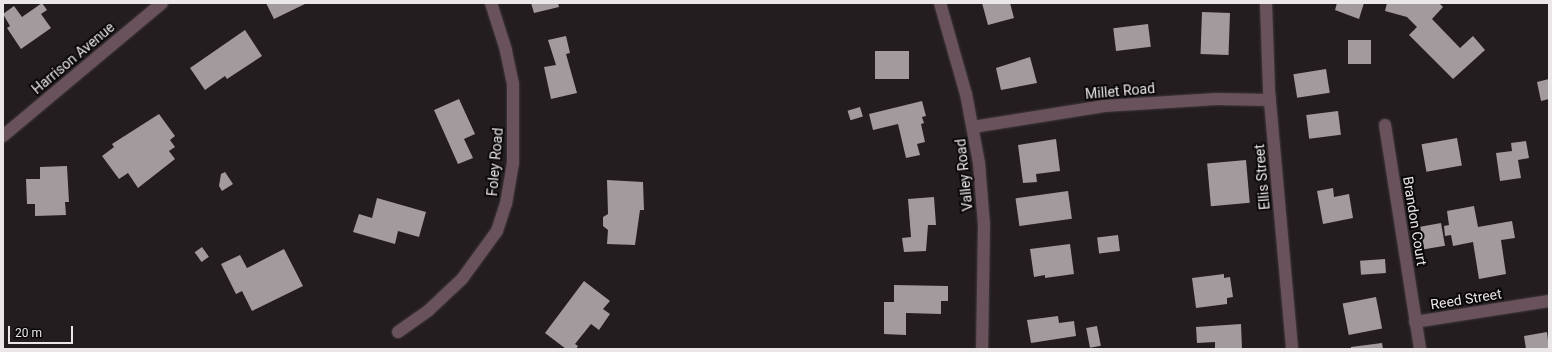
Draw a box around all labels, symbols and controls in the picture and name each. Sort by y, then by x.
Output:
street label: Harrison Avenue [28,19,118,97]
street label: Millet Road [1084,80,1156,102]
street label: Foley Road [484,127,506,197]
street label: Valley Road [952,138,976,212]
street label: Ellis Street [1251,143,1273,211]
street label: Brandon Court [1400,175,1430,267]
street label: Reed Street [1429,285,1503,313]
scale bar [10,318,75,344]
text: 20 m [15,326,42,340]

